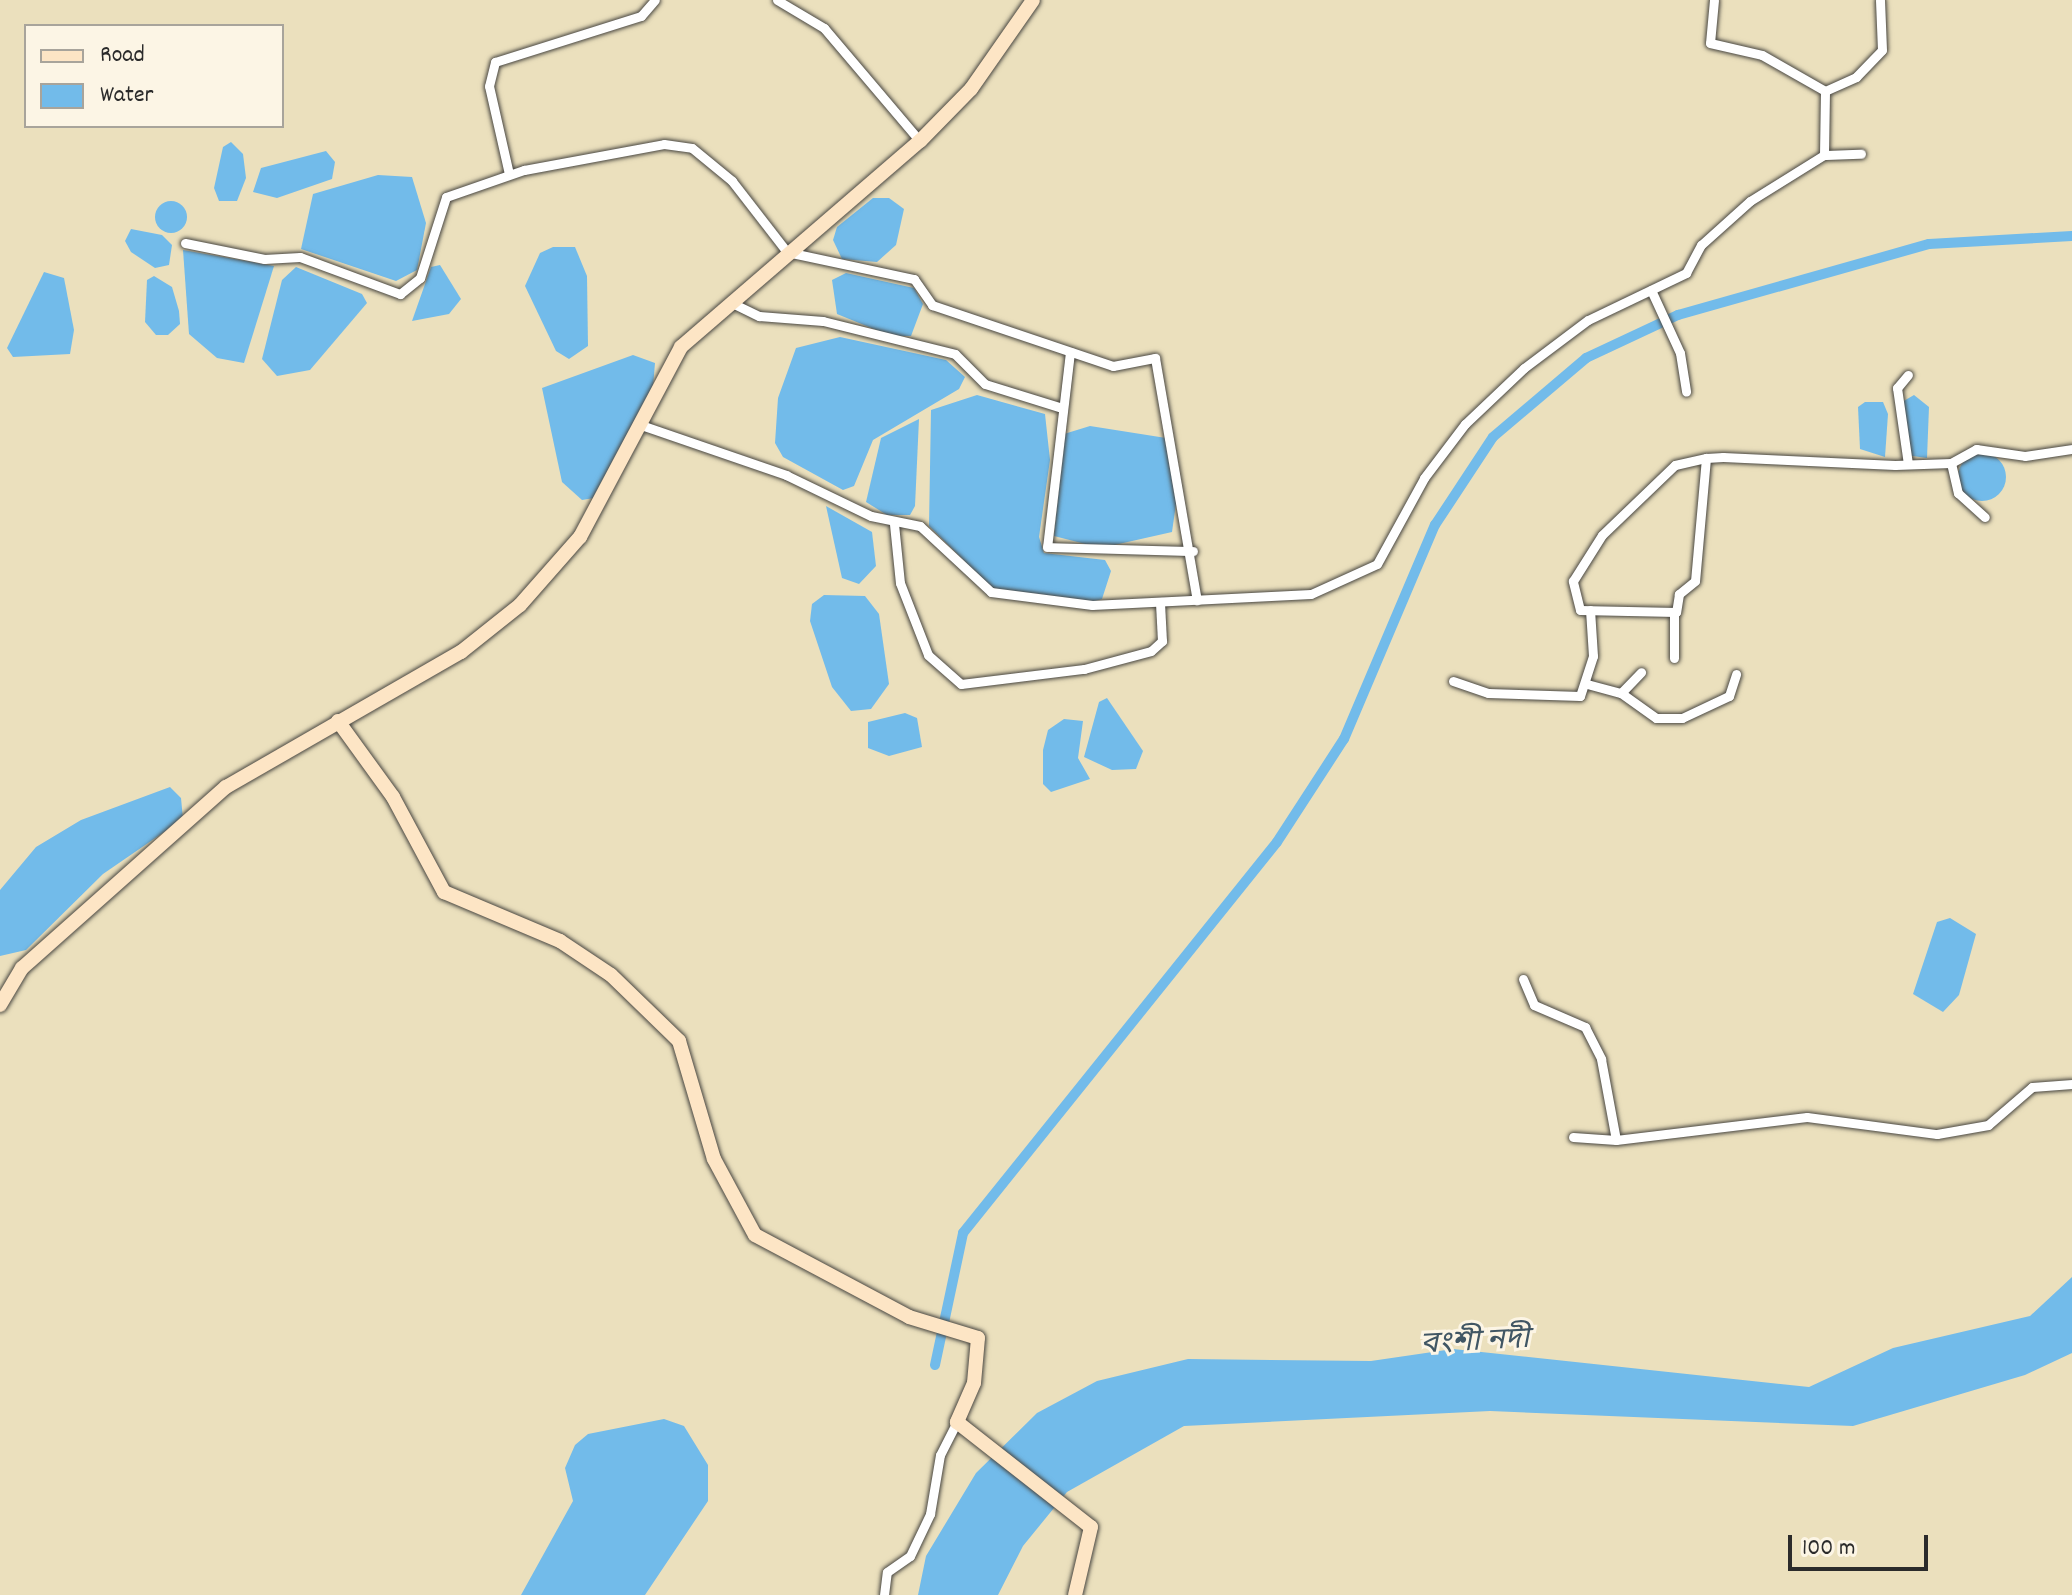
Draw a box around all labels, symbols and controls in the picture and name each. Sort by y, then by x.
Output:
legend [24,24,284,128]
text: Road [100,39,145,73]
text: Water [100,79,153,113]
water label: বংশী নদী [1420,1324,1530,1366]
scale bar [1792,1519,1932,1569]
text: 100 m [1802,1532,1855,1566]

